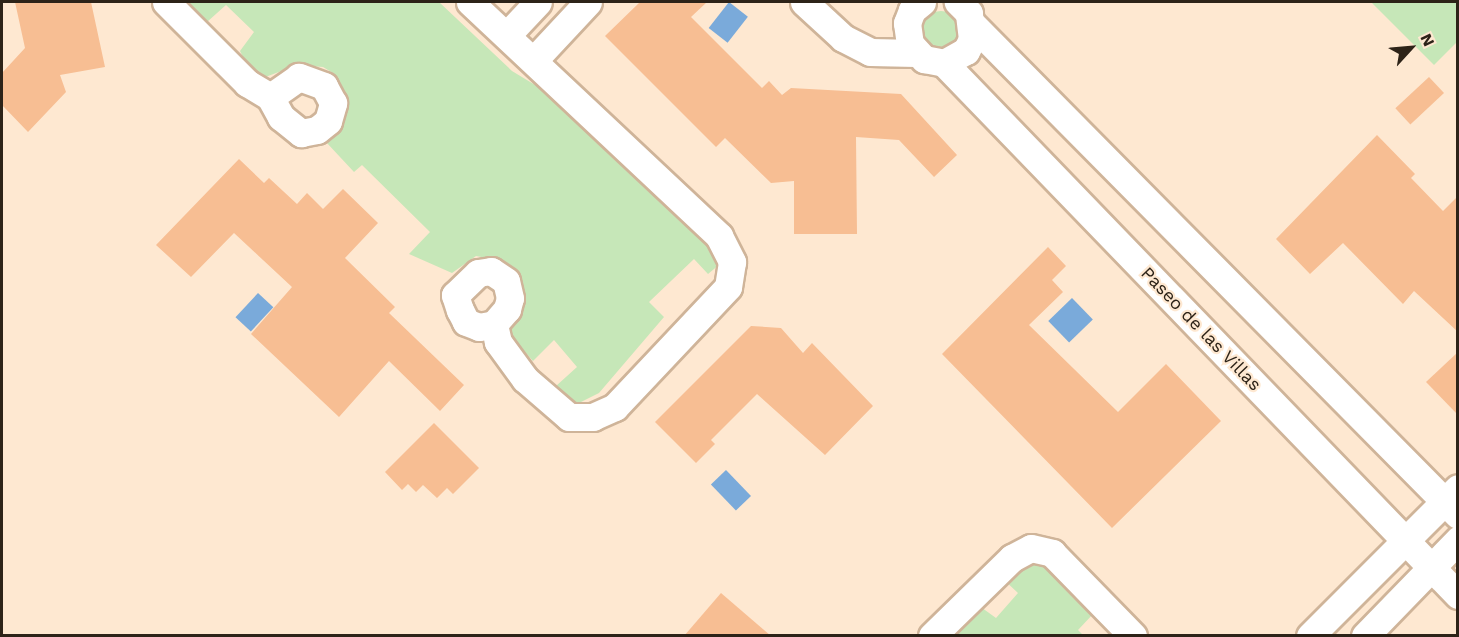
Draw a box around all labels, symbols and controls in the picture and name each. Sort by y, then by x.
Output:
north arrow [1381,18,1441,78]
text: N [1416,30,1439,49]
street label: Paseo de las Villas [1136,262,1266,396]

